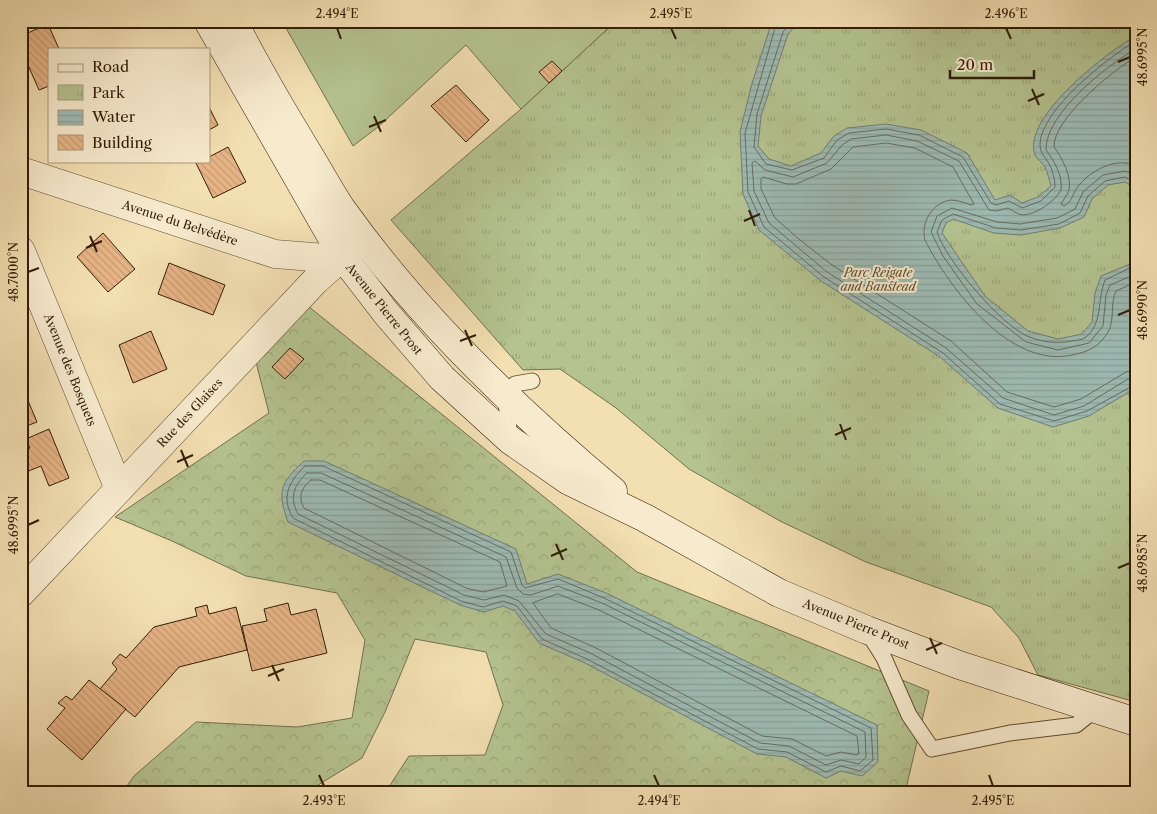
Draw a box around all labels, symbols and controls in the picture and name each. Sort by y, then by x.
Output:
text: 2.494°E [315,6,359,21]
text: 2.495°E [650,6,692,21]
text: 2.496°E [984,6,1028,21]
text: 48.6995°N [1135,28,1150,86]
legend [48,48,210,162]
scale bar [950,48,1033,80]
text: 20 m [957,55,993,74]
text: Road [92,57,129,76]
text: Park [92,83,126,102]
text: Water [91,107,136,126]
text: Building [92,133,152,152]
street label: Avenue du Belvédère [119,196,240,248]
text: 48.7000°N [6,242,21,302]
street label: Avenue Pierre Prost [342,259,426,358]
park label: Parc Reigate and Banstead [840,265,917,294]
text: 48.6990°N [1135,280,1150,340]
street label: Avenue des Bosquets [41,310,100,428]
street label: Rue des Glaises [154,375,225,450]
text: 48.6995°N [6,496,21,554]
text: 48.6985°N [1135,534,1150,592]
street label: Avenue Pierre Prost [800,595,912,652]
text: 2.493°E [303,793,345,808]
text: 2.494°E [637,793,681,808]
text: 2.495°E [972,793,1014,808]

